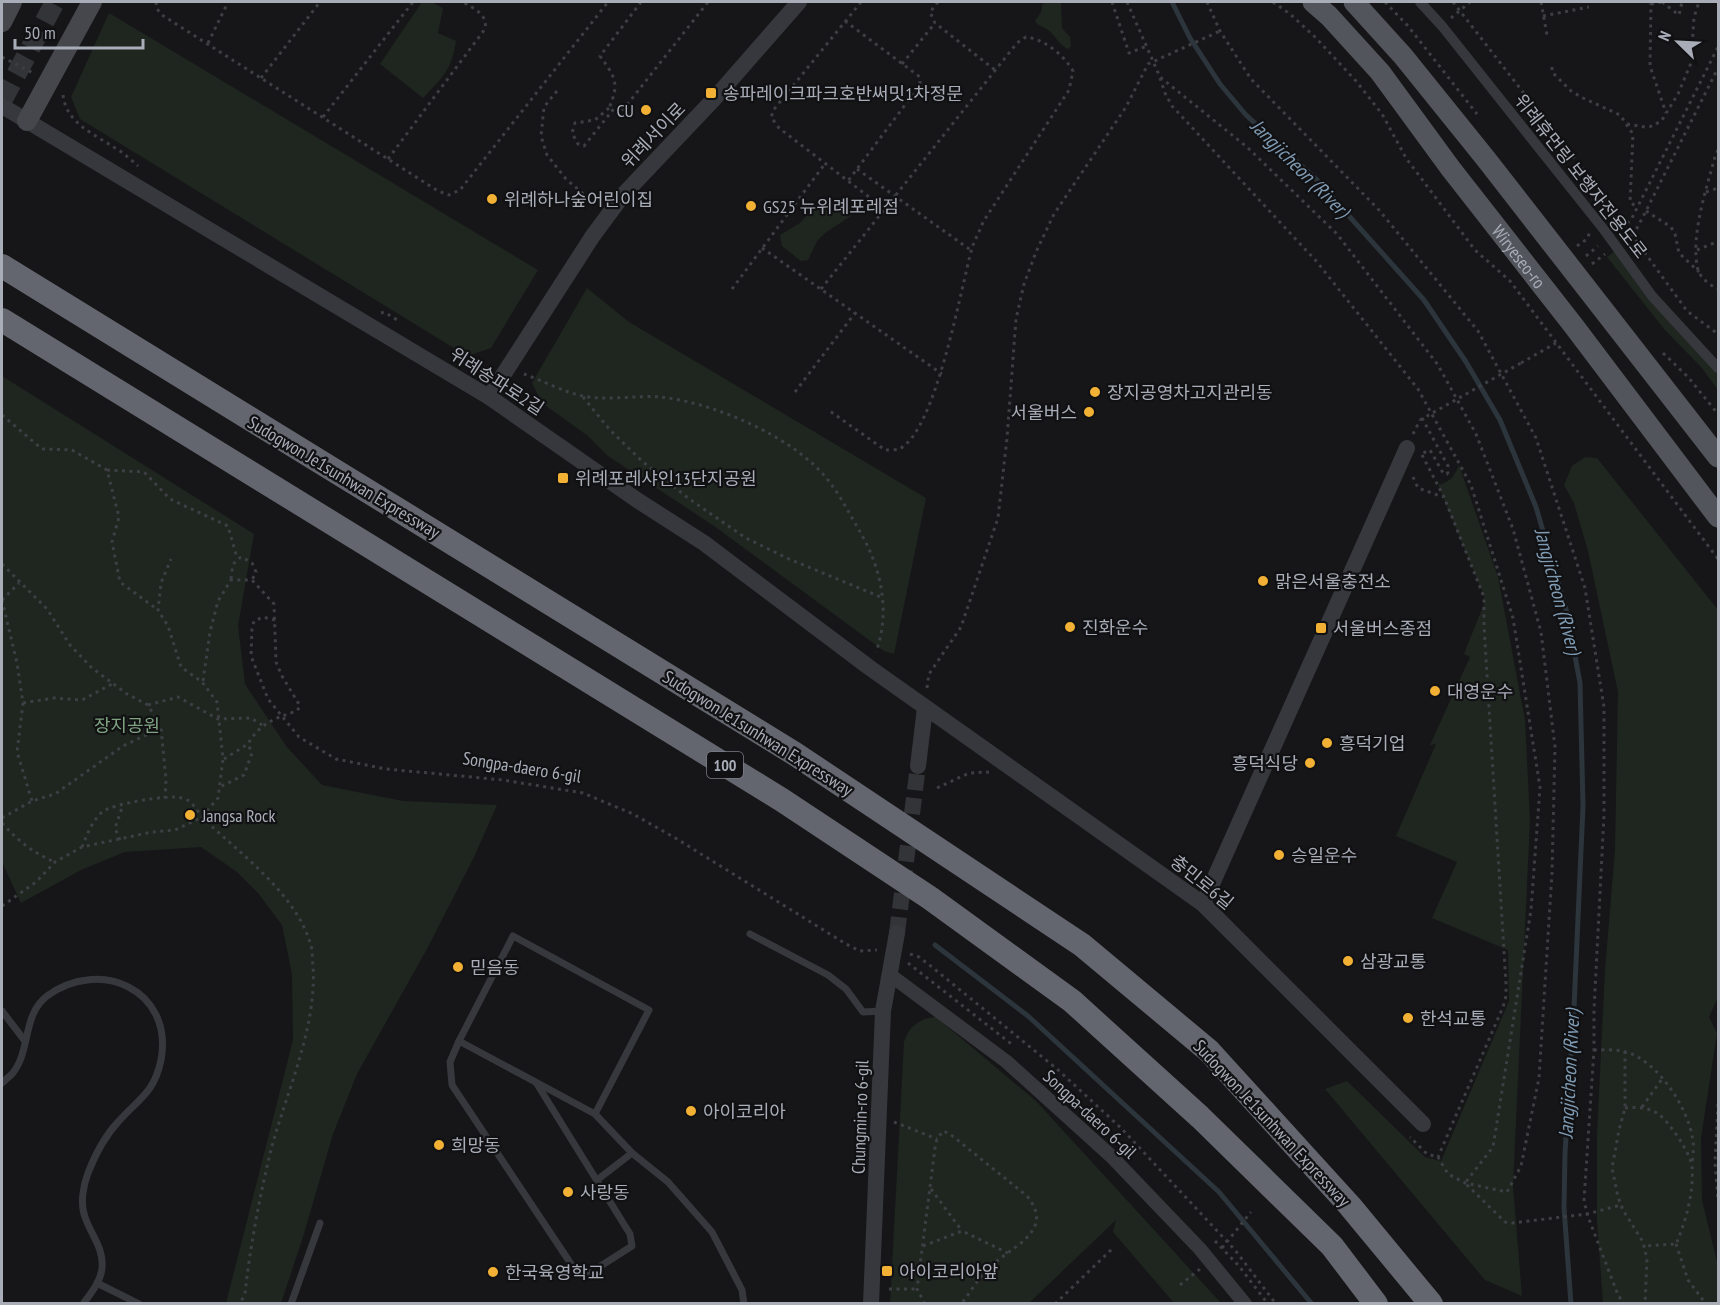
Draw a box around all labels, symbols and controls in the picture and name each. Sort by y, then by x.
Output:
scale bar [15,12,142,50]
north arrow [1648,12,1708,72]
text: 50 m [24,21,56,44]
text: N [1653,28,1675,44]
place label: 송파레이크파크호반써밋1차정문 [723,82,963,105]
marker: 송파레이크파크호반써밋1차정문 [704,86,718,100]
street label: 위례휴먼링 보행자전용도로 [1510,89,1652,263]
street label: 위례서이로 [616,97,690,173]
place label: CU [616,99,634,122]
marker: CU [639,103,653,117]
water label: Jangjicheon (River) [1244,112,1357,225]
place label: 위례하나숲어린이집 [504,188,653,211]
marker: 위례하나숲어린이집 [485,192,499,206]
place label: GS25 뉴위례포레점 [763,195,899,218]
marker: GS25 뉴위례포레점 [744,199,758,213]
street label: Wiryeseo-ro [1487,220,1551,293]
street label: 위례송파로2길 [446,342,548,420]
place label: 장지공영차고지관리동 [1107,381,1273,404]
marker: 장지공영차고지관리동 [1088,385,1102,399]
place label: 서울버스 [1011,401,1077,424]
marker: 서울버스 [1082,405,1096,419]
street label: Sudogwon Je1sunhwan Expressway [244,410,444,544]
place label: 위례포레샤인13단지공원 [575,467,757,490]
marker: 위례포레샤인13단지공원 [556,471,570,485]
water label: Jangjicheon (River) [1528,524,1588,659]
place label: 맑은서울충전소 [1275,570,1391,593]
marker: 맑은서울충전소 [1256,574,1270,588]
place label: 진화운수 [1082,616,1148,639]
place label: 서울버스종점 [1333,617,1432,640]
marker: 진화운수 [1063,620,1077,634]
marker: 서울버스종점 [1314,621,1328,635]
street label: Sudogwon Je1sunhwan Expressway [659,665,858,801]
place label: 대영운수 [1447,680,1513,703]
marker: 대영운수 [1428,684,1442,698]
park label: 장지공원 [94,714,160,737]
place label: 흥덕기업 [1339,732,1405,755]
marker: 흥덕기업 [1320,736,1334,750]
street label: Songpa-daero 6-gil [461,746,584,788]
road number: 100 [707,752,743,778]
place label: 흥덕식당 [1232,752,1298,775]
marker: 흥덕식당 [1303,756,1317,770]
place label: Jangsa Rock [201,804,275,827]
marker: Jangsa Rock [183,808,197,822]
place label: 승일운수 [1291,844,1357,867]
marker: 승일운수 [1272,848,1286,862]
street label: 충민로6길 [1166,850,1238,914]
place label: 삼광교통 [1360,950,1426,973]
marker: 삼광교통 [1341,954,1355,968]
place label: 믿음동 [470,956,520,979]
marker: 믿음동 [451,960,465,974]
water label: Jangjicheon (River) [1553,1006,1585,1140]
place label: 한석교통 [1420,1007,1486,1030]
marker: 한석교통 [1401,1011,1415,1025]
street label: Sudogwon Je1sunhwan Expressway [1189,1035,1356,1211]
street label: Chungmin-ro 6-gil [847,1059,874,1174]
street label: Songpa-daero 6-gil [1038,1065,1142,1164]
place label: 아이코리아 [703,1100,786,1123]
marker: 아이코리아 [684,1104,698,1118]
place label: 희망동 [451,1134,501,1157]
marker: 희망동 [432,1138,446,1152]
place label: 사랑동 [580,1181,630,1204]
marker: 사랑동 [561,1185,575,1199]
place label: 아이코리아앞 [899,1260,998,1283]
place label: 한국육영학교 [505,1261,604,1284]
marker: 아이코리아앞 [880,1264,894,1278]
marker: 한국육영학교 [486,1265,500,1279]

